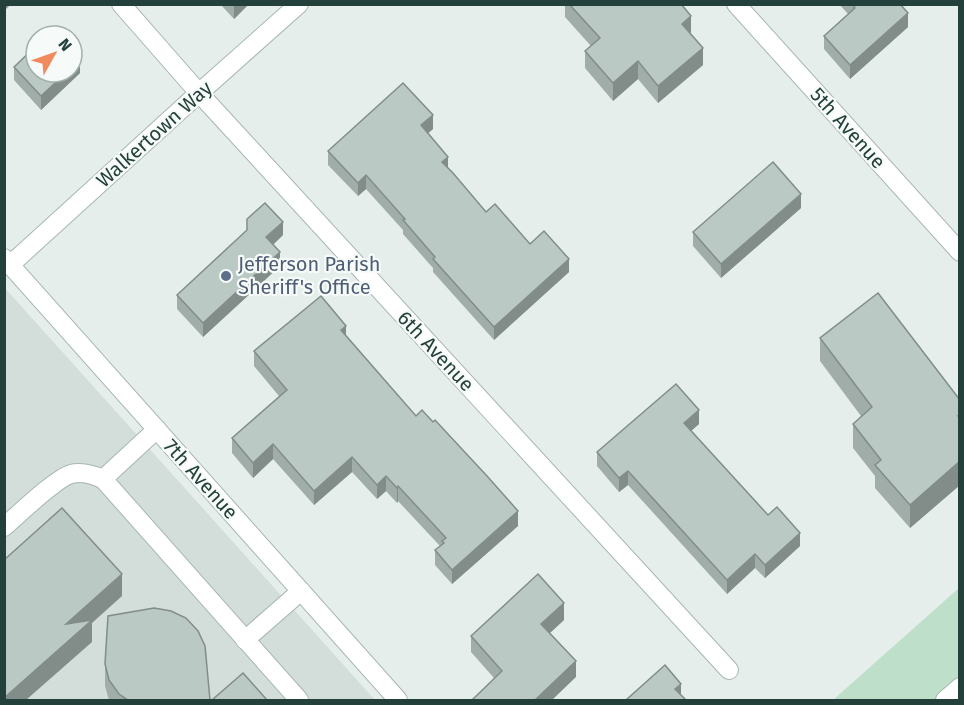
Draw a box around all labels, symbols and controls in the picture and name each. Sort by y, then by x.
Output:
north arrow [24,24,84,84]
text: N [54,35,76,55]
street label: Walkertown Way [91,76,217,192]
street label: 5th Avenue [805,83,891,173]
place label: Jefferson Parish Sheriff's Office [238,252,380,299]
marker: Jefferson Parish Sheriff's Office [219,269,233,283]
street label: 6th Avenue [393,306,479,396]
street label: 7th Avenue [159,434,243,524]

